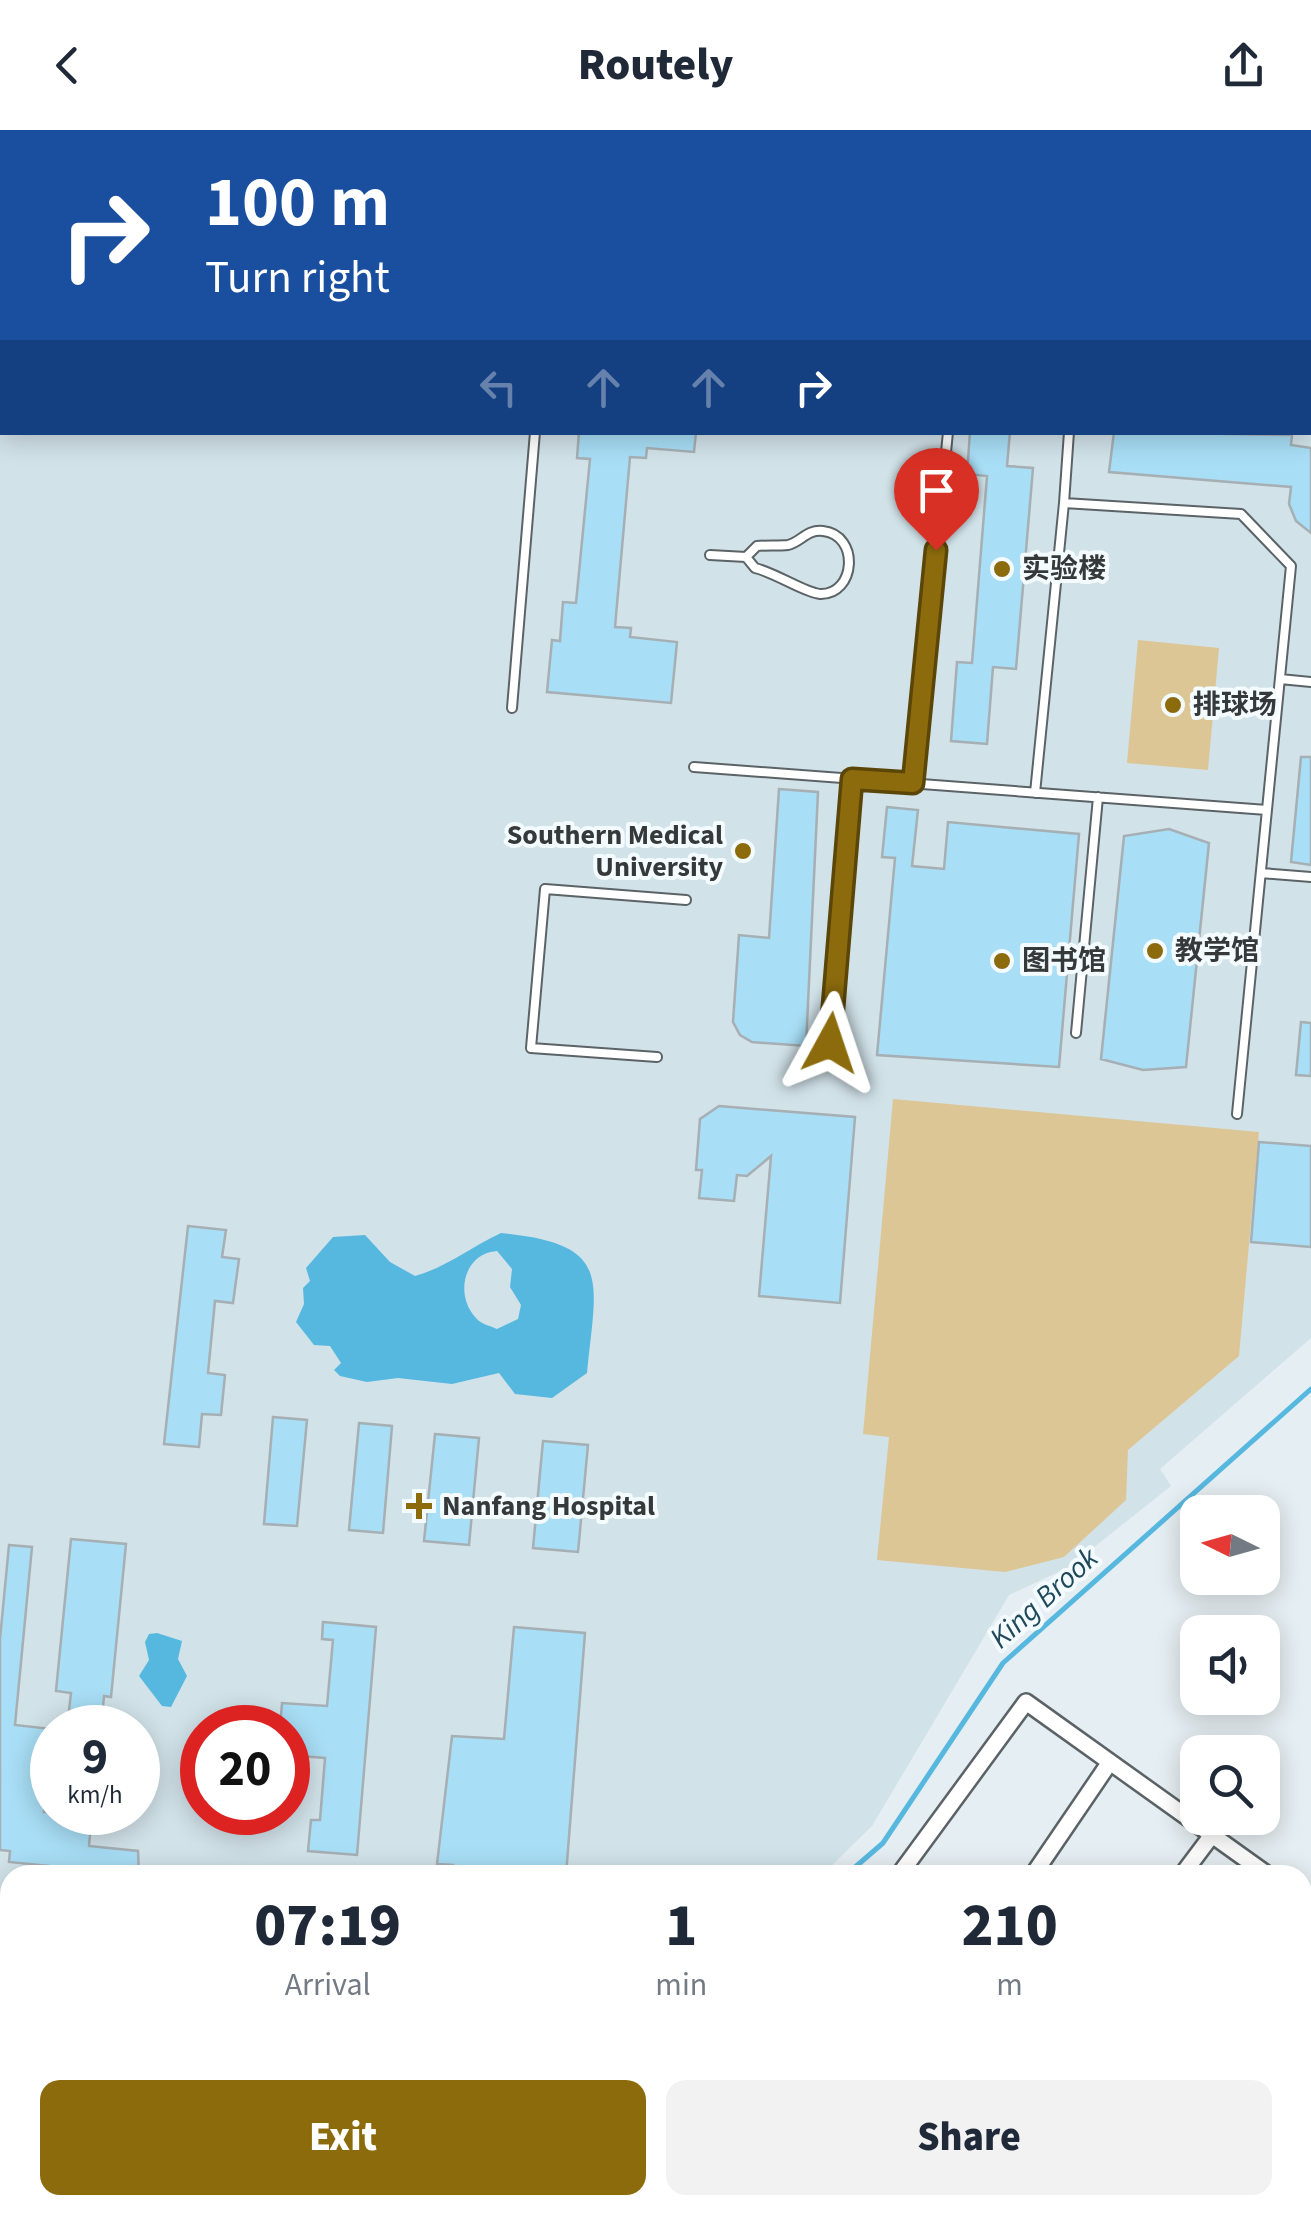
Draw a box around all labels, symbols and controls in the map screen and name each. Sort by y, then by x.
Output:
text: Routely [578,33,733,97]
icon: back [40,38,95,93]
icon: share [1216,38,1271,93]
text: 100 m [205,153,390,253]
icon: right [40,170,170,300]
text: Turn right [205,246,390,310]
icon: left [471,360,526,415]
icon: ahead [576,360,631,415]
icon: ahead [681,360,736,415]
icon: right [786,360,841,415]
pin [894,448,979,551]
icon: arrive [909,463,964,518]
place label: 实验楼 [1022,549,1106,589]
marker: 实验楼 [991,558,1013,580]
place label: 排球场 [1193,685,1277,725]
marker: 排球场 [1162,694,1184,716]
place label: Southern Medical University [507,815,723,887]
marker: Southern Medical University [732,840,754,862]
place label: 教学馆 [1175,931,1259,971]
marker: 教学馆 [1144,940,1166,962]
place label: 图书馆 [1022,941,1106,981]
marker: 图书馆 [991,950,1013,972]
position arrow [778,991,882,1095]
place label: Nanfang Hospital [442,1486,655,1526]
marker: Nanfang Hospital [406,1493,432,1519]
north arrow [1180,1495,1280,1595]
map controls [1180,1495,1280,1835]
water label: King Brook [980,1537,1109,1659]
button: sound [1180,1615,1280,1715]
speed limit sign: 20 [180,1705,310,1835]
text: 9 [82,1722,108,1793]
button: search [1180,1735,1280,1835]
text: km/h [67,1777,123,1813]
text: 07:19 [254,1884,401,1969]
text: 1 [665,1884,697,1969]
text: 210 [962,1884,1058,1969]
text: Arrival [285,1962,371,2008]
text: min [655,1962,707,2008]
text: m [996,1962,1023,2008]
button: Exit [40,2080,646,2195]
button: Share [666,2080,1272,2195]

